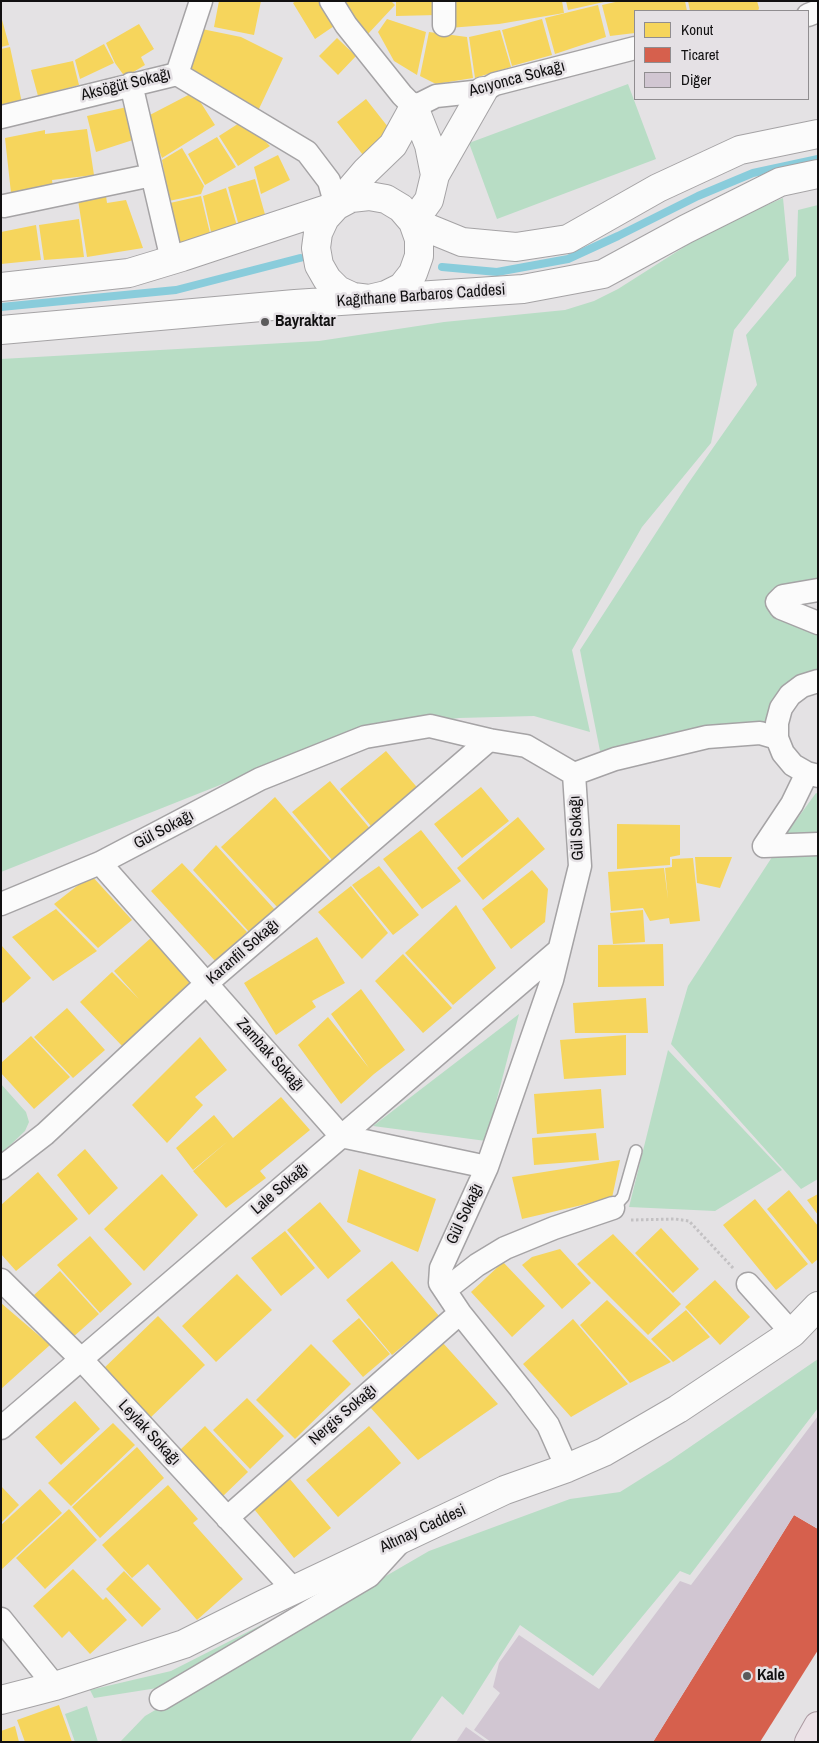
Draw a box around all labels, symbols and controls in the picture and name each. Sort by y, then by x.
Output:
legend [634,10,809,100]
text: Konut [681,19,713,40]
text: Ticaret [681,44,719,65]
street label: Acıyonca Sokağı [467,57,567,101]
street label: Aksöğüt Sokağı [79,65,173,105]
text: Diğer [681,69,711,90]
street label: Kağıthane Barbaros Caddesi [336,281,506,311]
place label: Bayraktar [275,312,336,332]
marker: Bayraktar [259,316,271,328]
street label: Gül Sokağı [566,795,588,861]
street label: Gül Sokağı [131,806,197,854]
street label: Karanfil Sokağı [203,915,283,989]
street label: Zambak Sokağı [232,1014,308,1096]
street label: Lale Sokağı [248,1159,312,1219]
street label: Gül Sokağı [443,1181,487,1247]
street label: Nergis Sokağı [305,1380,381,1450]
street label: Leylak Sokağı [114,1396,184,1470]
street label: Altınay Caddesi [377,1501,469,1557]
place label: Kale [757,1666,785,1686]
marker: Kale [741,1670,753,1682]

